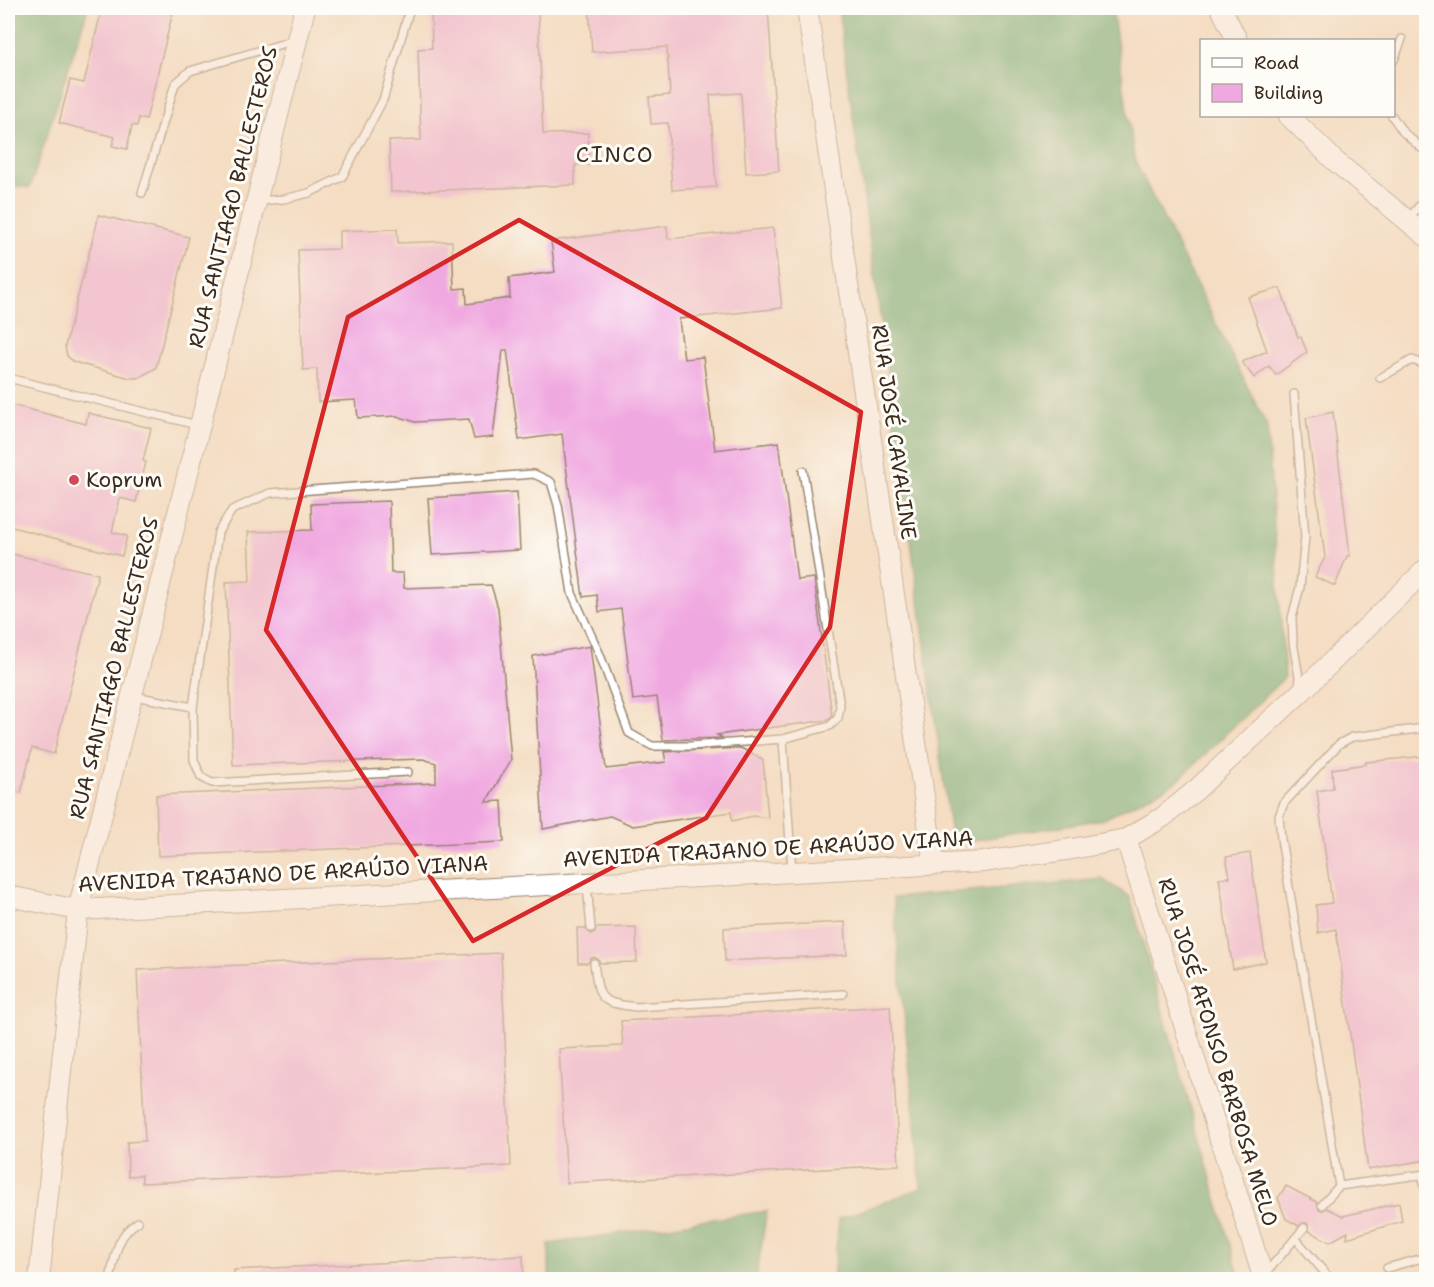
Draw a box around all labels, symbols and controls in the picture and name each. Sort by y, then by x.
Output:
legend [1200,39,1395,117]
street label: RUA SANTIAGO BALLESTEROS [182,43,284,351]
text: Road [1254,51,1299,75]
text: Building [1254,81,1323,105]
district label: CINCO [576,140,654,169]
street label: RUA JOSÉ CAVALINE [865,322,924,541]
place label: Koprum [86,466,162,494]
marker: Koprum [67,473,81,487]
street label: RUA SANTIAGO BALLESTEROS [63,514,165,822]
street label: AVENIDA TRAJANO DE ARAÚJO VIANA [562,823,974,874]
street label: AVENIDA TRAJANO DE ARAÚJO VIANA [77,848,489,899]
street label: RUA JOSÉ AFONSO BARBOSA MELO [1152,874,1285,1230]

